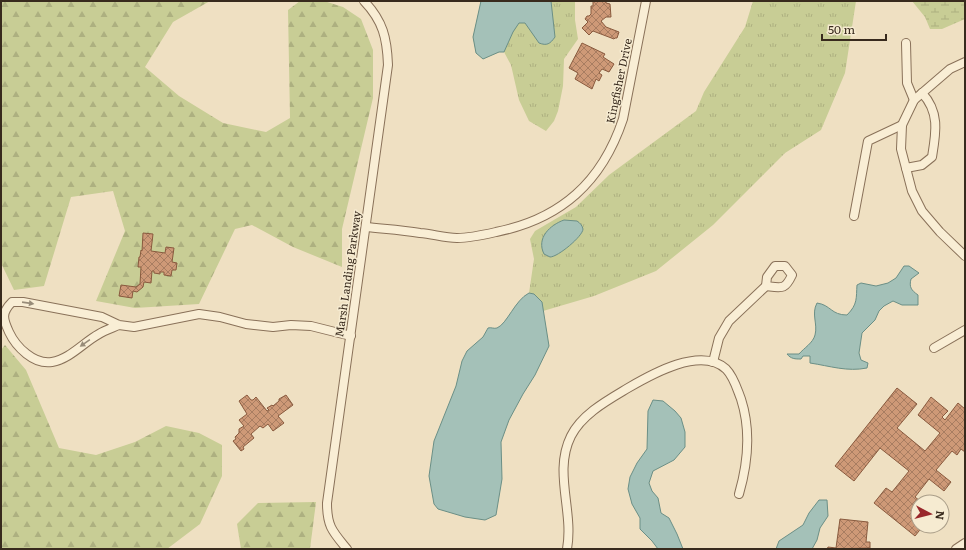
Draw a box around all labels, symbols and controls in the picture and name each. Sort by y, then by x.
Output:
scale bar [822,16,886,42]
text: 50 m [828,20,855,38]
street label: Kingfisher Drive [601,37,635,125]
street label: Marsh Landing Parkway [330,209,364,338]
one-way arrow [22,300,34,306]
one-way arrow [79,339,90,347]
north arrow [910,494,950,534]
text: N [932,510,949,521]

